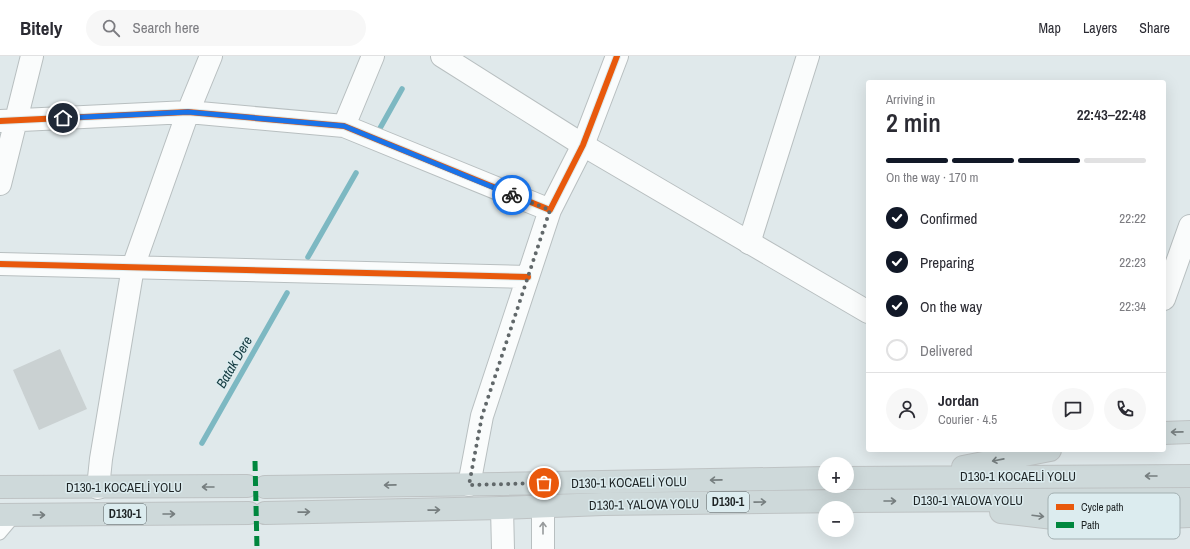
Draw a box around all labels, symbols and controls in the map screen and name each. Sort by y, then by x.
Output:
search box [86,10,366,46]
text: Bitely [20,15,62,41]
icon: search [100,17,122,39]
text: Search here [132,17,199,38]
text: Map [1039,19,1061,37]
text: Layers [1083,19,1117,37]
text: Share [1139,19,1170,37]
text: Arriving in [886,91,935,108]
pin [46,101,80,135]
text: 22:43–22:48 [1077,104,1146,125]
text: 2 min [886,105,941,140]
icon: home [52,107,74,129]
text: On the way · 170 m [886,169,978,186]
courier [492,175,532,215]
icon: bike [501,184,523,206]
icon: check [886,207,908,229]
text: Confirmed [920,208,977,229]
text: 22:22 [1119,210,1146,227]
icon: check [886,251,908,273]
text: Preparing [920,252,974,273]
text: 22:23 [1119,254,1146,271]
icon: check [886,295,908,317]
text: On the way [920,296,982,317]
text: 22:34 [1119,298,1146,315]
water label: Batak Dere [212,333,256,391]
text: Delivered [920,340,973,361]
button: person [886,388,928,430]
button: chat [1052,388,1094,430]
button: phone [1104,388,1146,430]
text: Jordan [938,390,979,411]
text: Courier · 4.5 [938,411,997,428]
one-way arrow [1171,429,1184,436]
one-way arrow [992,456,1005,464]
map controls [818,457,854,537]
button: + [818,457,854,493]
pin [527,466,561,500]
street label: D130-1 KOCAELİ YOLU [960,468,1076,485]
icon: bag [533,472,555,494]
one-way arrow [1145,472,1158,480]
street label: D130-1 KOCAELİ YOLU [571,473,687,492]
one-way arrow [710,476,723,484]
street label: D130-1 KOCAELİ YOLU [66,479,182,496]
one-way arrow [384,481,397,489]
one-way arrow [202,483,215,491]
road number: D130-1 [707,492,749,512]
street label: D130-1 YALOVA YOLU [913,492,1023,509]
legend [1048,493,1180,539]
street label: D130-1 YALOVA YOLU [589,495,699,514]
one-way arrow [883,497,896,505]
one-way arrow [753,498,766,506]
text: Cycle path [1081,500,1124,514]
button: − [818,501,854,537]
road number: D130-1 [104,504,146,524]
one-way arrow [427,506,440,513]
one-way arrow [297,509,310,516]
one-way arrow [162,510,175,518]
one-way arrow [32,511,45,519]
one-way arrow [1031,512,1044,520]
text: Path [1081,518,1100,532]
one-way arrow [539,522,547,535]

